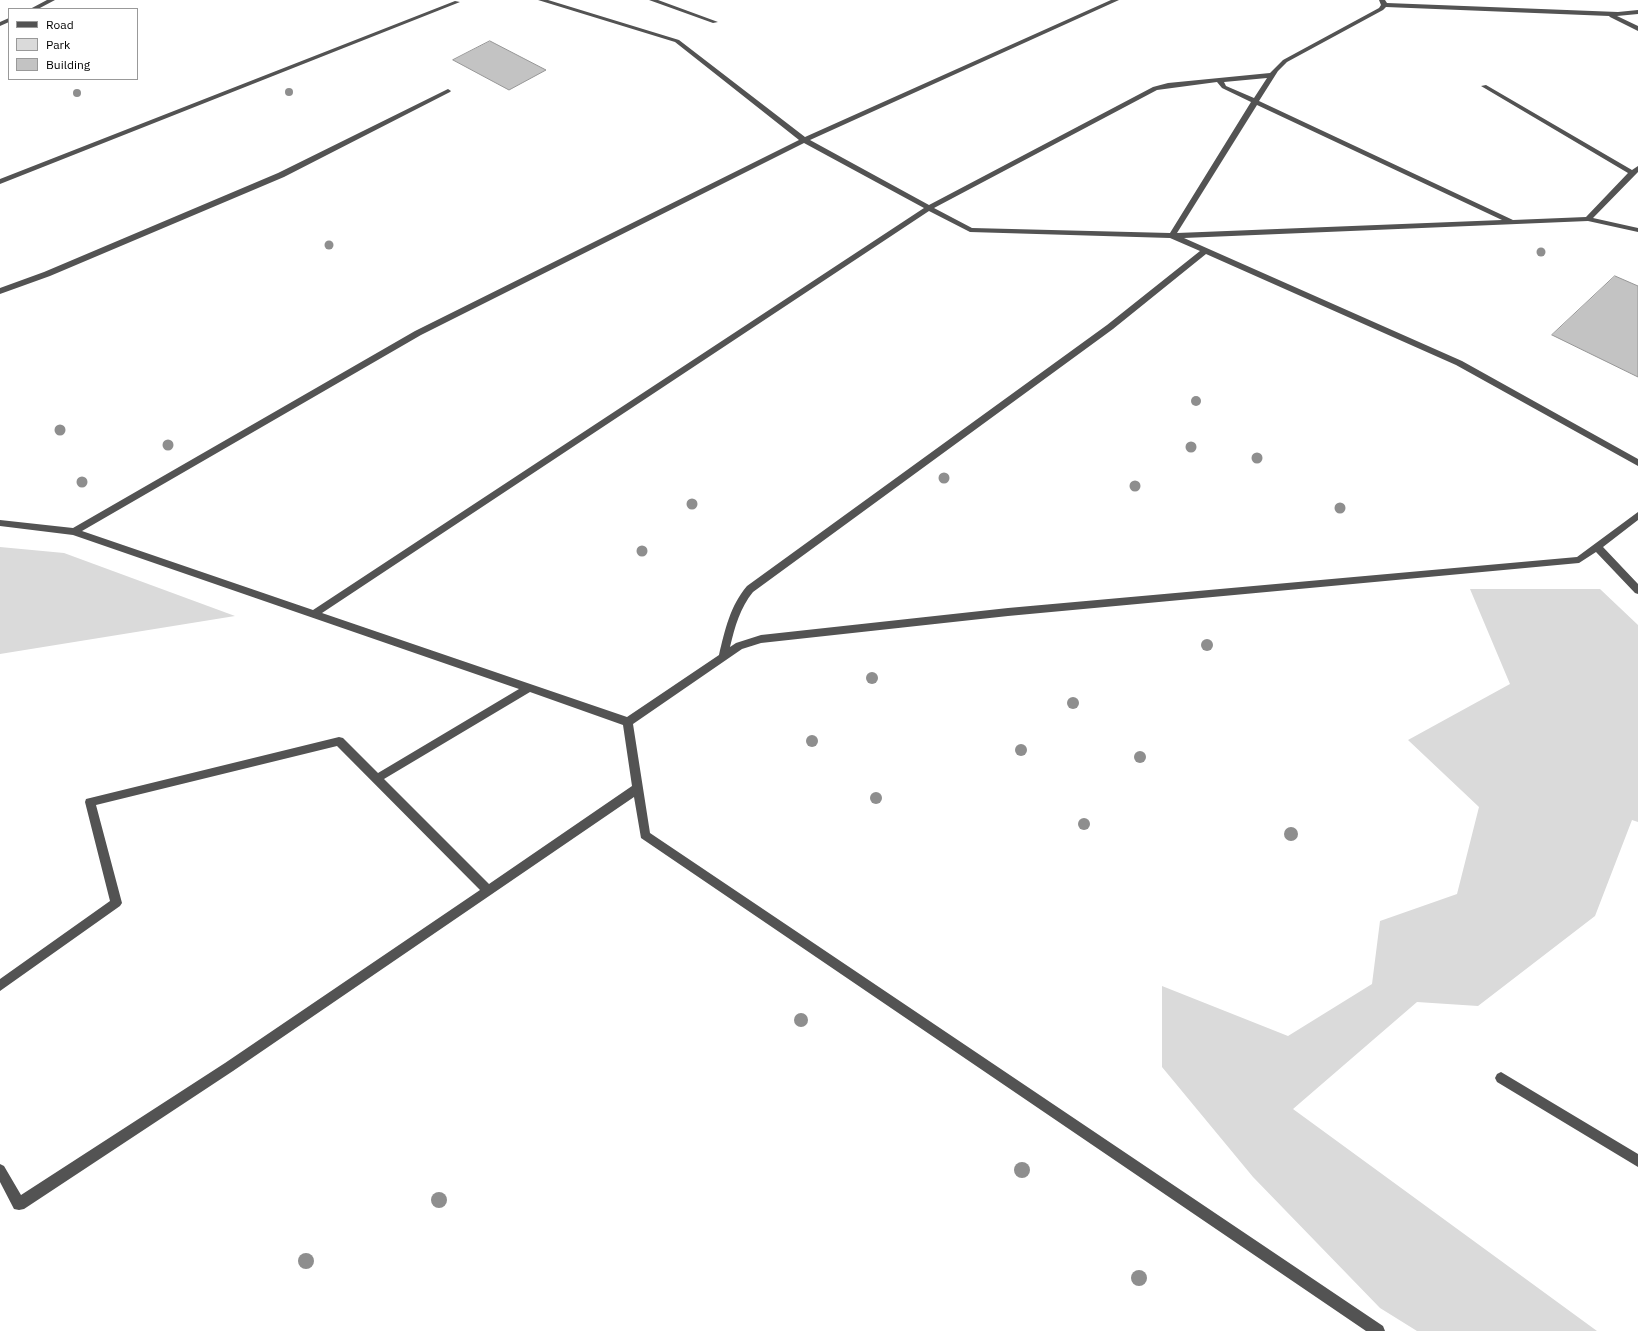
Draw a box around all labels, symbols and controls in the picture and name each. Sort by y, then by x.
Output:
legend [8,8,138,80]
text: Road [46,17,74,32]
text: Park [46,37,70,52]
text: Building [46,57,90,72]

